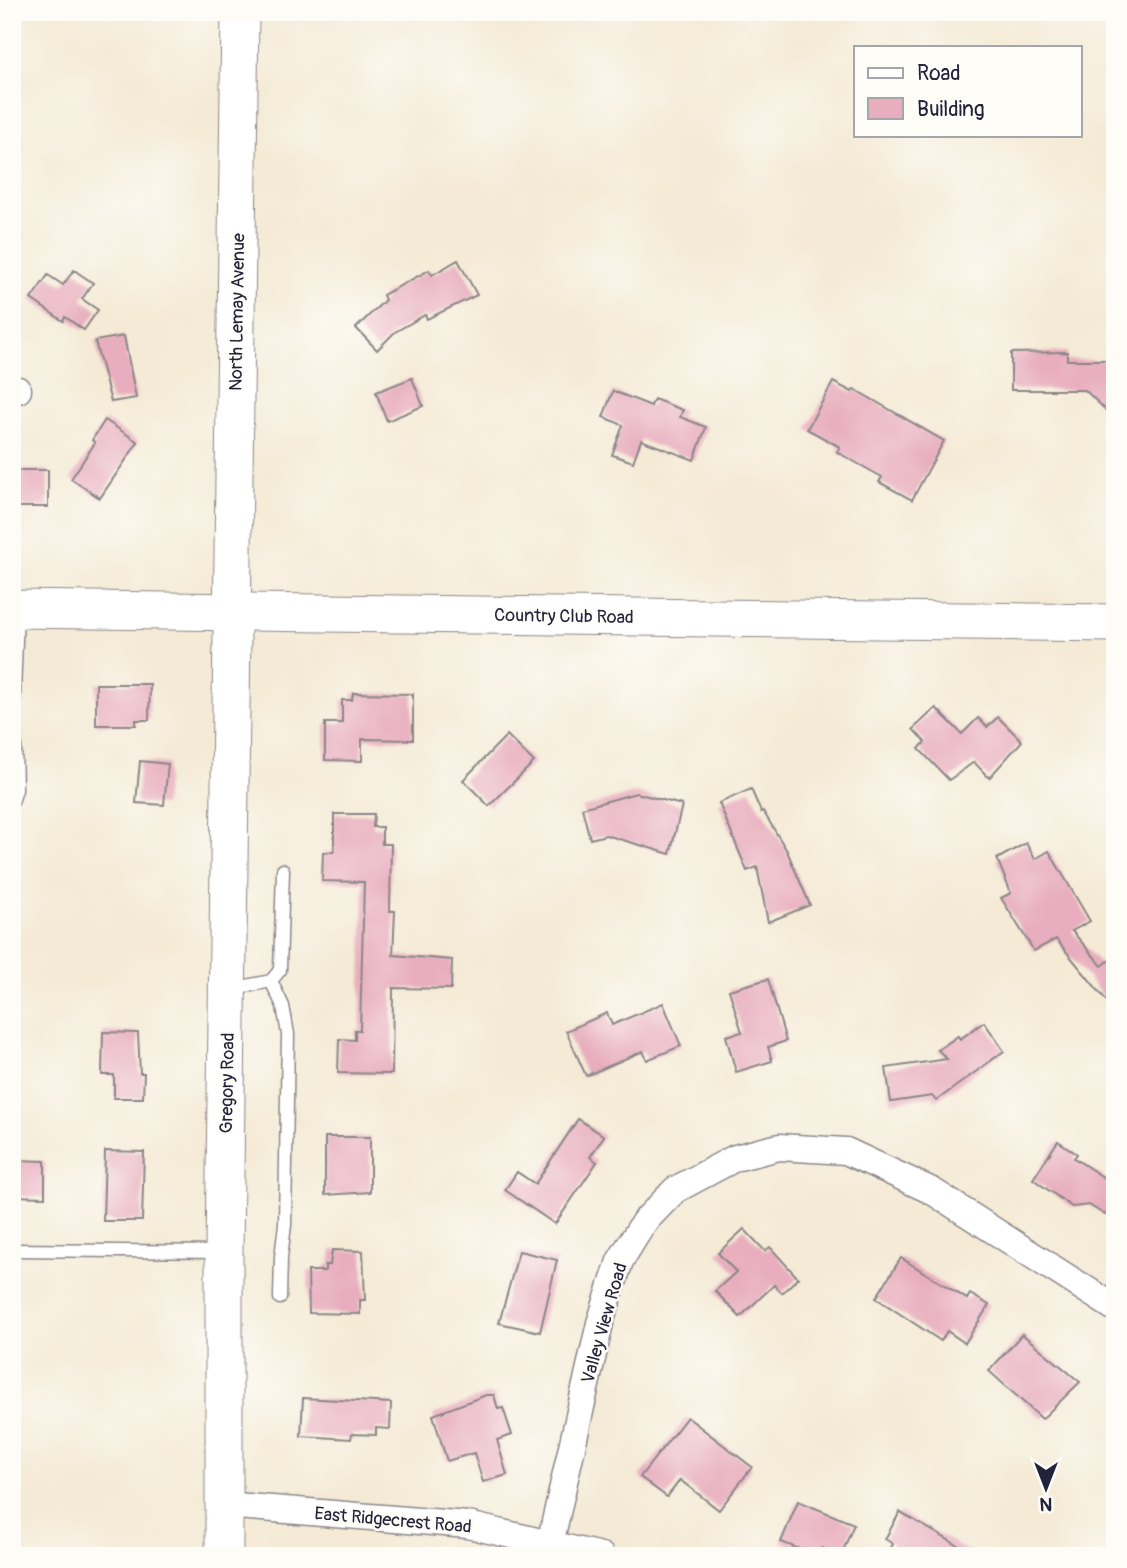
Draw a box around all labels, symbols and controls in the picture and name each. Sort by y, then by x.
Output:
legend [854,46,1082,136]
text: Road [917,60,961,87]
text: Building [917,96,984,123]
street label: North Lemay Avenue [225,233,250,391]
street label: Country Club Road [494,604,634,629]
street label: Gregory Road [215,1032,240,1134]
street label: Valley View Road [576,1260,633,1386]
north arrow [1012,1452,1082,1522]
text: N [1039,1492,1052,1516]
street label: East Ridgecrest Road [313,1502,473,1539]

